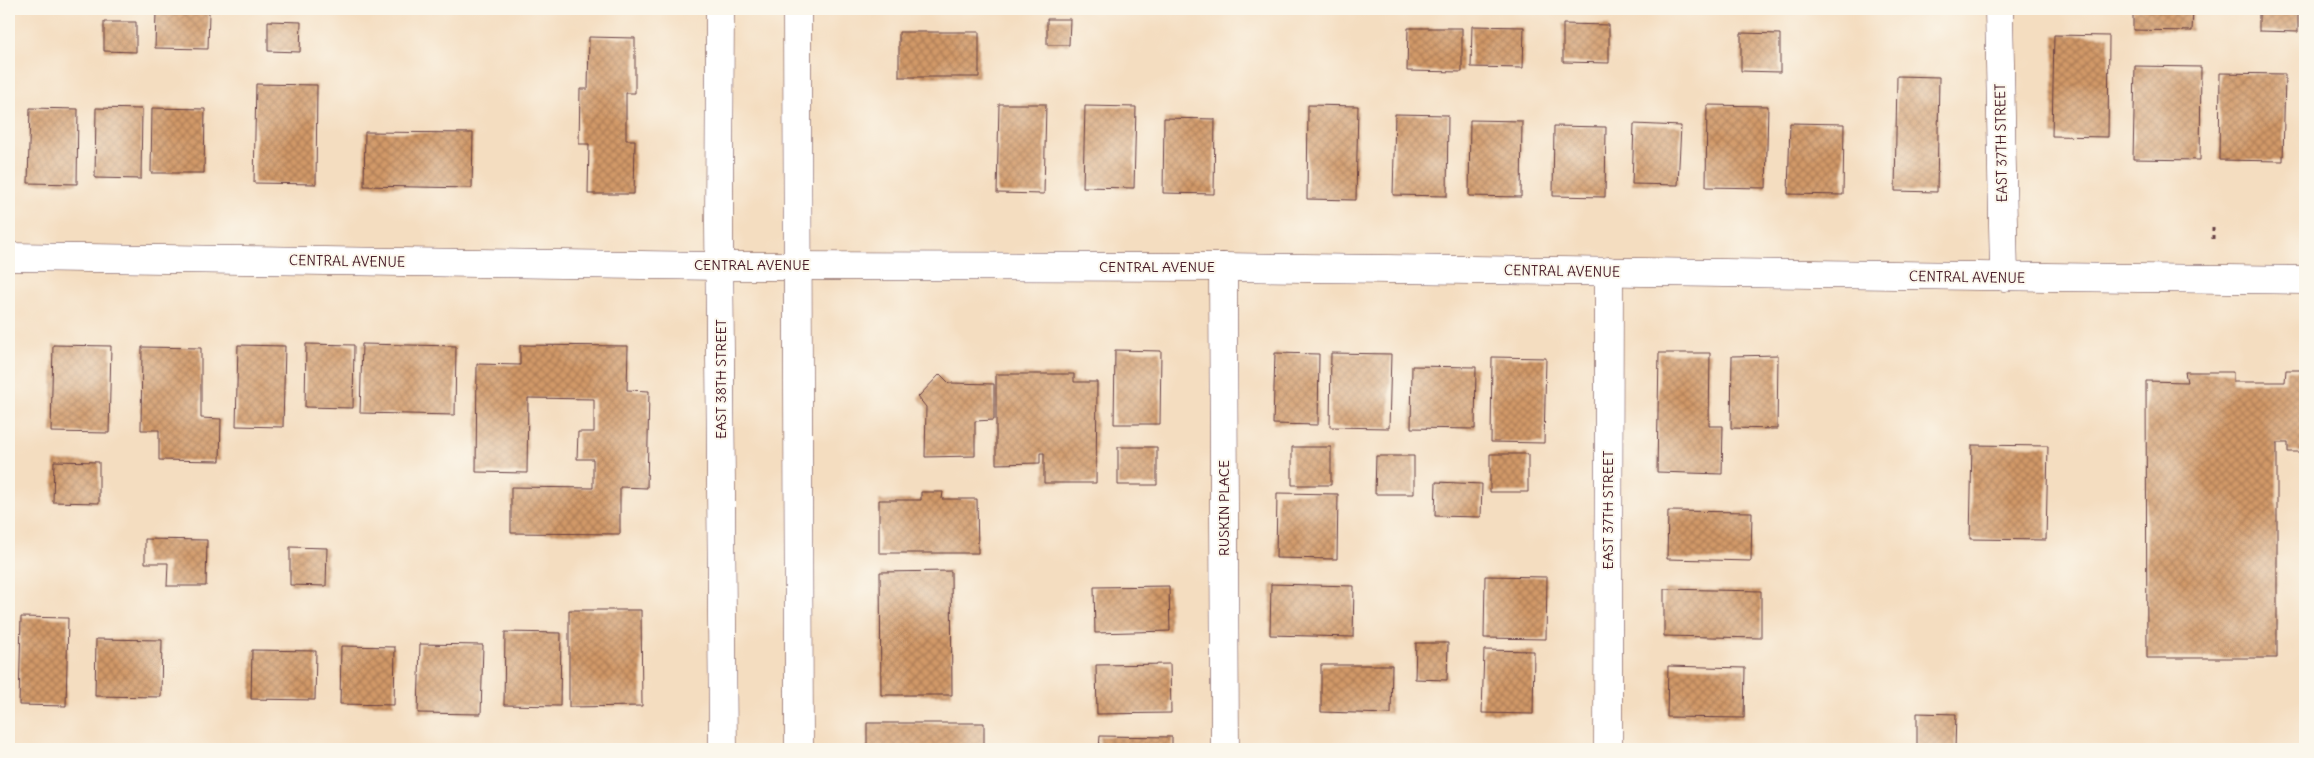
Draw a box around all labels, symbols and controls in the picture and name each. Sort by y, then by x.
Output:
street label: EAST 37TH STREET [1991,83,2011,203]
street label: CENTRAL AVENUE [289,251,405,271]
street label: CENTRAL AVENUE [694,256,810,274]
street label: CENTRAL AVENUE [1099,258,1215,276]
street label: CENTRAL AVENUE [1504,261,1620,281]
street label: CENTRAL AVENUE [1909,267,2025,287]
street label: EAST 38TH STREET [712,319,730,439]
street label: EAST 37TH STREET [1599,451,1617,569]
street label: RUSKIN PLACE [1215,460,1233,556]

